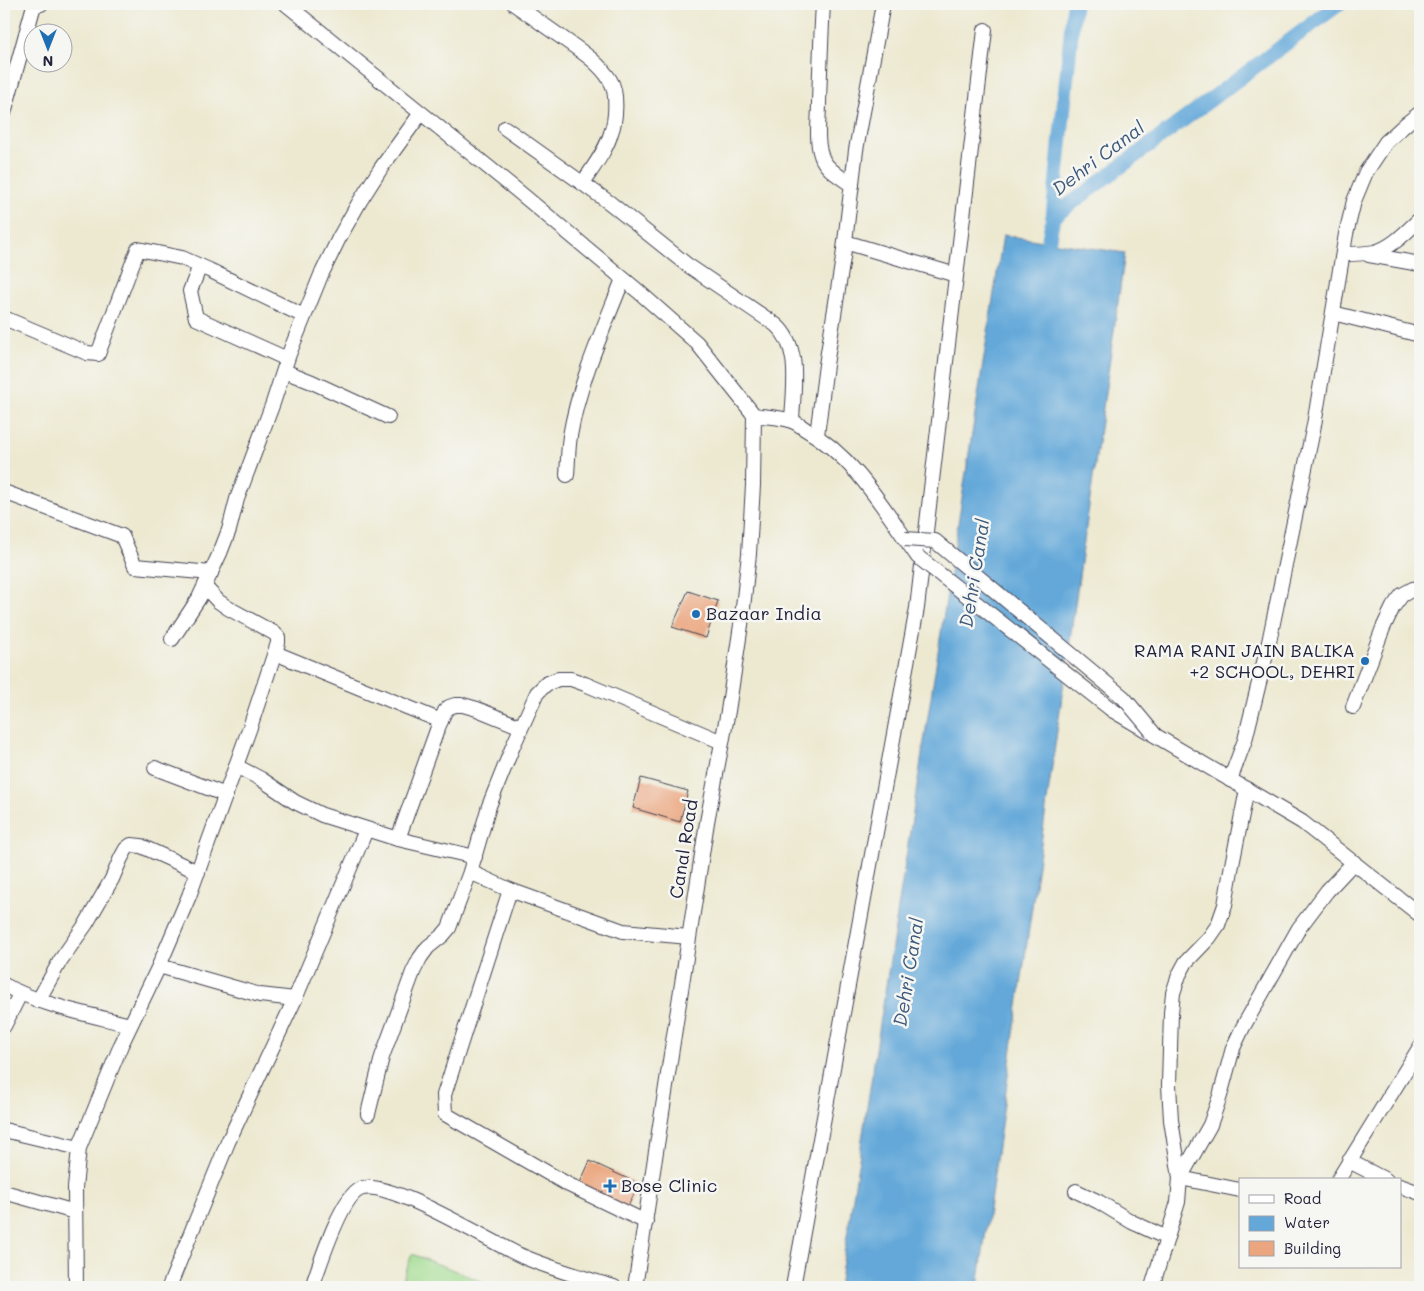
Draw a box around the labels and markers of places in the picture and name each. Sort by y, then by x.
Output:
place label: Bazaar India [706,601,822,625]
marker: Bazaar India [690,608,702,620]
place label: RAMA RANI JAIN BALIKA +2 SCHOOL, DEHRI [1134,638,1355,683]
marker: RAMA RANI JAIN BALIKA +2 SCHOOL, DEHRI [1359,655,1371,667]
place label: Bose Clinic [621,1173,717,1197]
marker: Bose Clinic [603,1179,617,1193]

